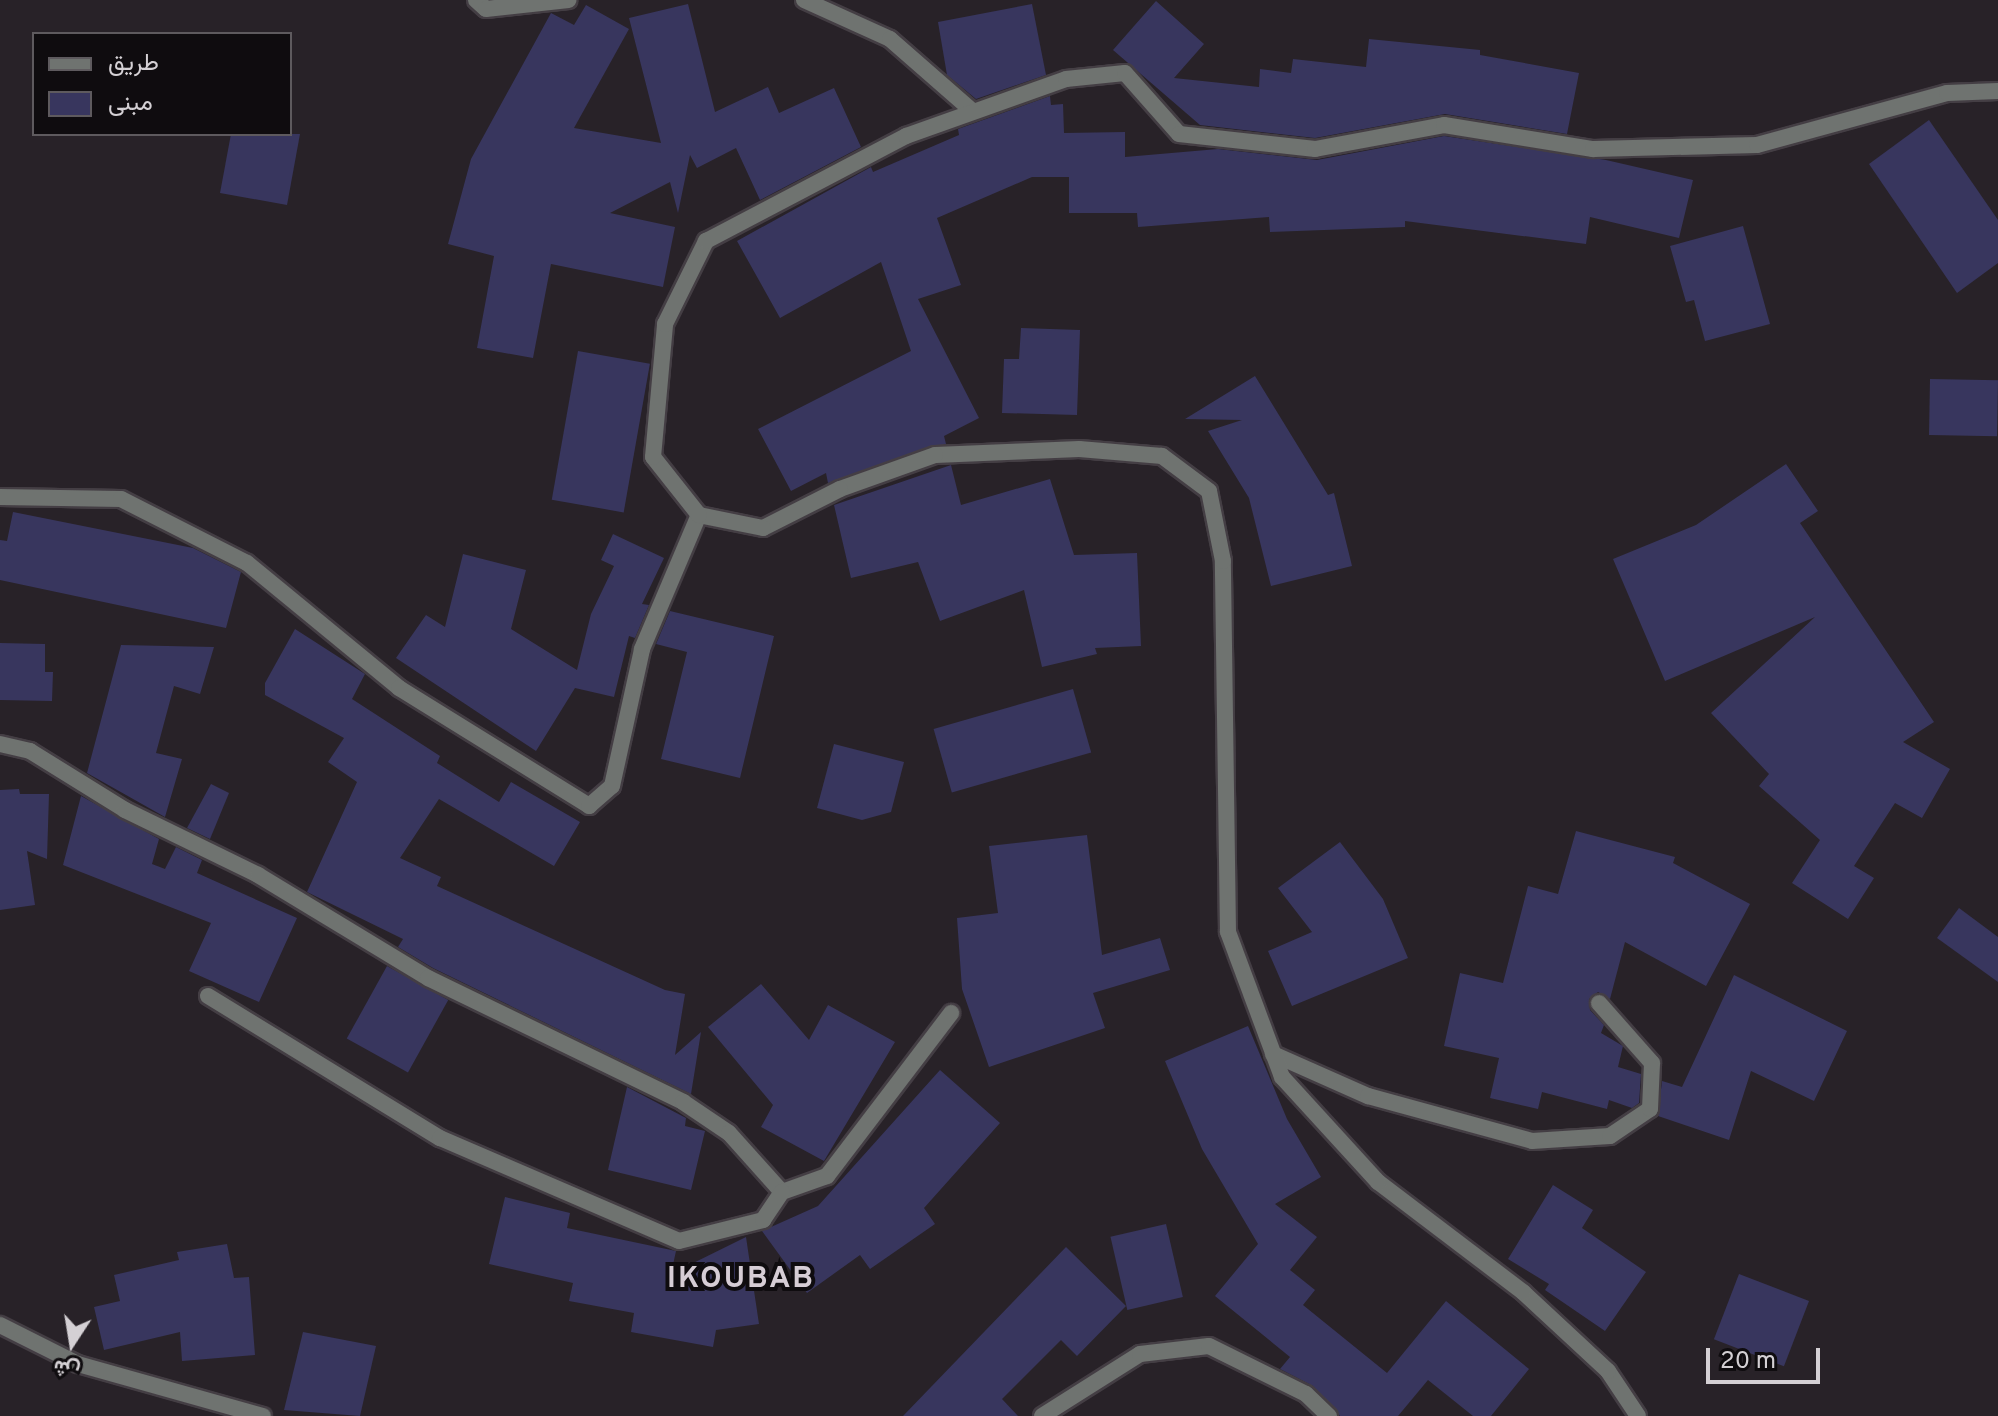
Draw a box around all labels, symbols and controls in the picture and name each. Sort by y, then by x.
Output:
legend [32,32,292,136]
text: طريق [108,49,159,79]
text: مبنى [108,89,153,119]
district label: IKOUBAB [667,1262,815,1298]
north arrow [32,1304,112,1384]
scale bar [1710,1332,1824,1382]
text: 20 m [1720,1347,1776,1377]
text: ش [51,1352,83,1384]

